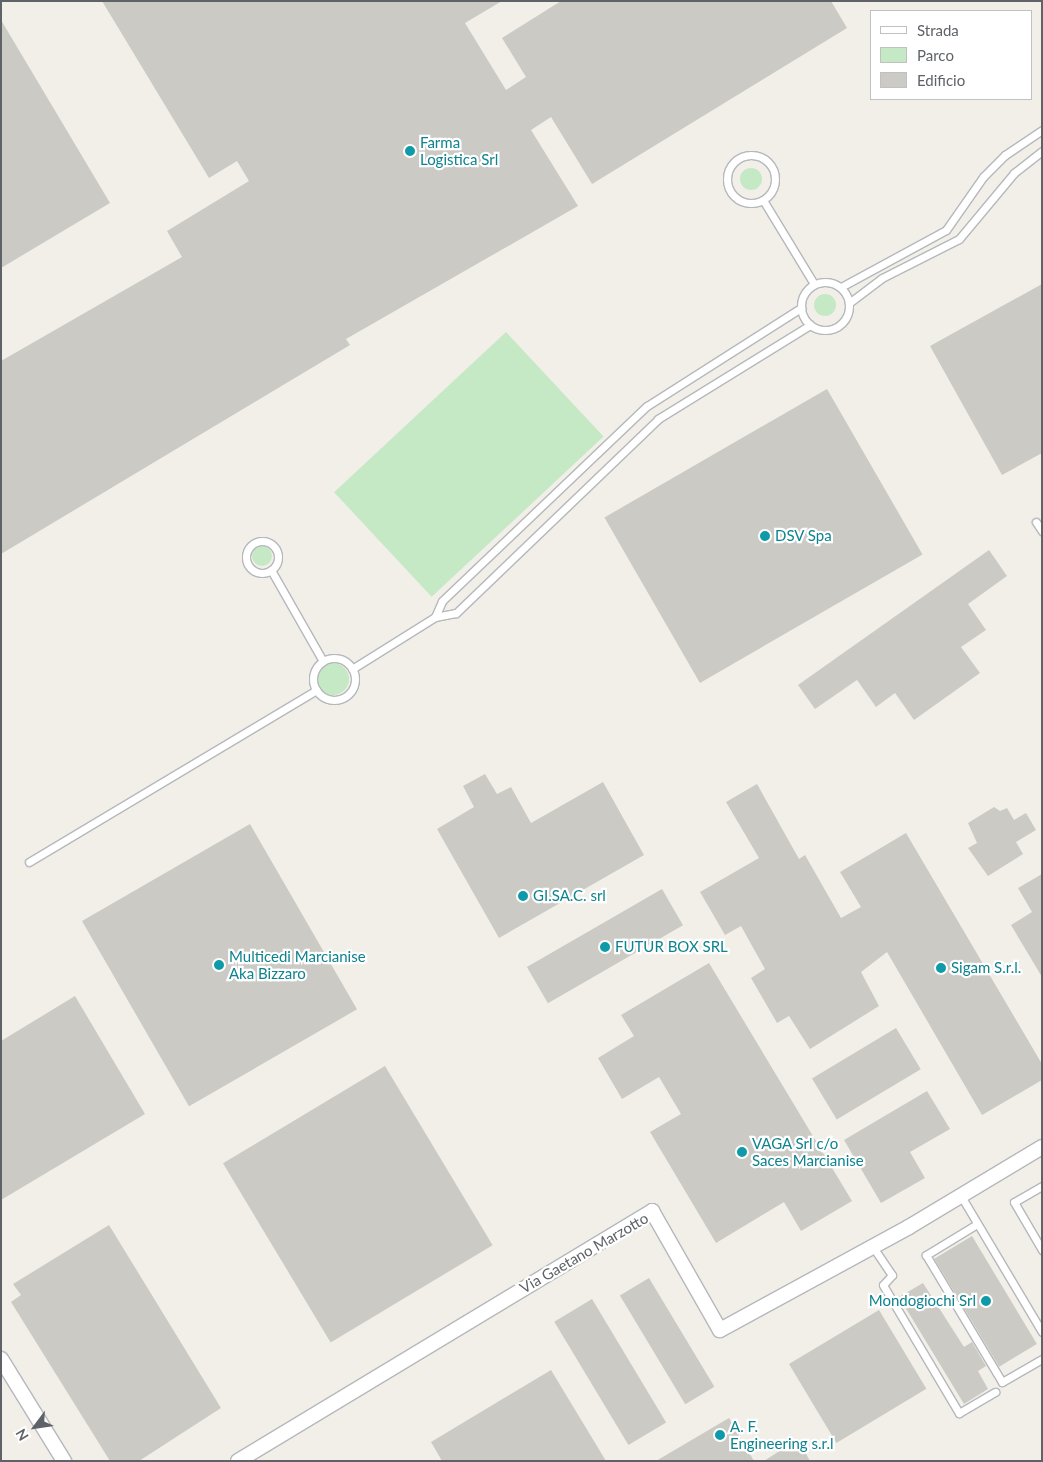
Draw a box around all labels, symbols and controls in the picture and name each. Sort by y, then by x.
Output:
legend [870,10,1033,100]
text: Strada [917,21,959,39]
text: Parco [917,46,954,64]
text: Edificio [917,71,965,89]
place label: Farma Logistica Srl [420,133,498,168]
marker: Farma Logistica Srl [404,145,416,157]
place label: DSV Spa [775,527,832,545]
marker: DSV Spa [759,530,771,542]
place label: GI.SA.C. srl [533,887,606,905]
marker: GI.SA.C. srl [517,890,529,902]
place label: FUTUR BOX SRL [615,938,728,956]
marker: FUTUR BOX SRL [599,941,611,953]
place label: Multicedi Marcianise Aka Bizzaro [229,947,366,982]
marker: Multicedi Marcianise Aka Bizzaro [213,959,225,971]
place label: Sigam S.r.l. [951,959,1021,977]
marker: Sigam S.r.l. [935,962,947,974]
place label: VAGA Srl c/o Saces Marcianise [752,1134,864,1169]
marker: VAGA Srl c/o Saces Marcianise [736,1146,748,1158]
street label: Via Gaetano Marzotto [517,1209,651,1297]
place label: Mondogiochi Srl [869,1292,976,1310]
marker: Mondogiochi Srl [980,1295,992,1307]
north arrow [10,1402,60,1452]
place label: A. F. Engineering s.r.l [730,1417,833,1452]
text: N [12,1426,32,1444]
marker: A. F. Engineering s.r.l [714,1429,726,1441]

